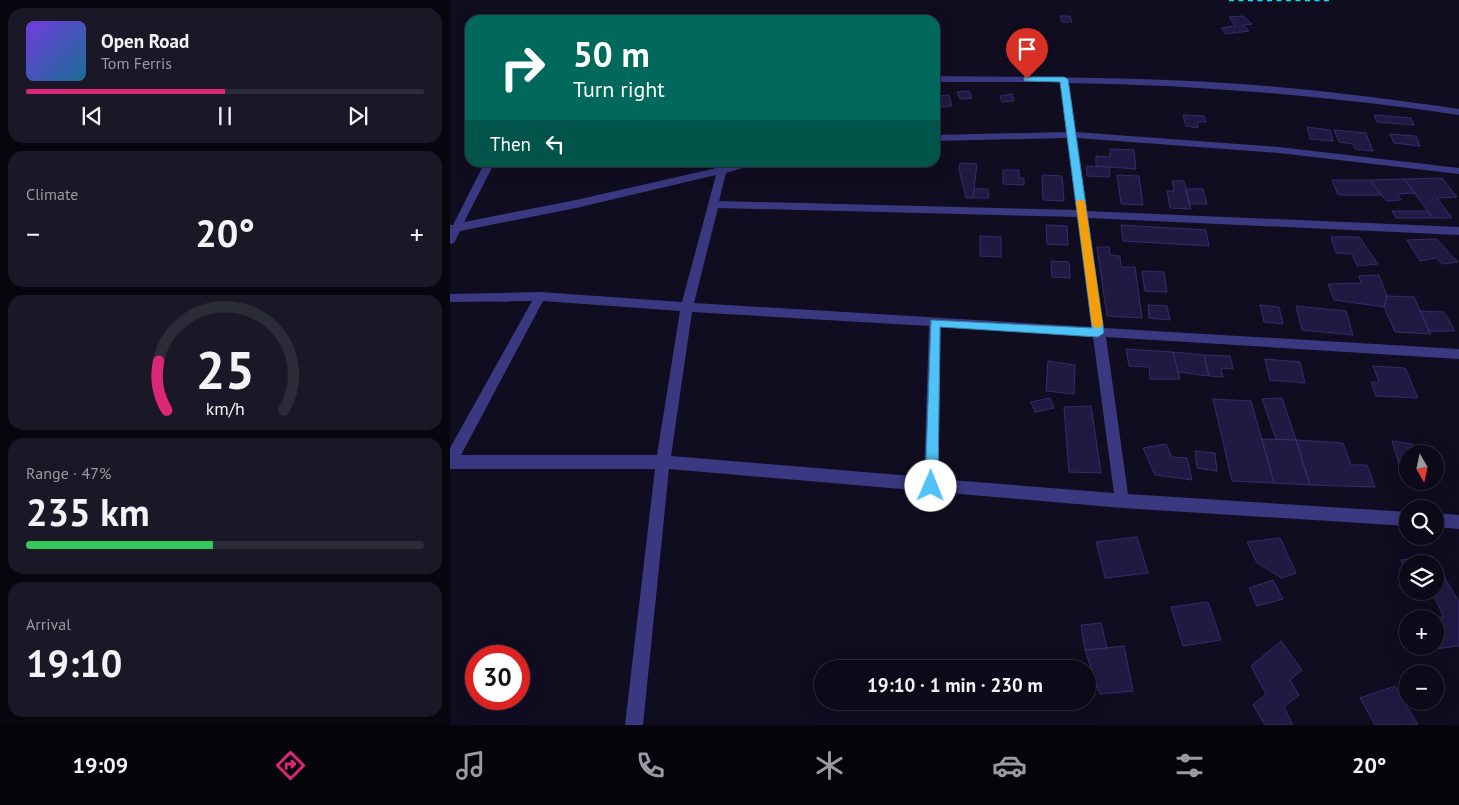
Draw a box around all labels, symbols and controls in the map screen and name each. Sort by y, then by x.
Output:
pin [1006,28,1048,79]
text: Open Road [101,29,189,53]
text: 50 m [573,31,650,77]
icon: right [490,35,555,100]
icon: arrive [1013,35,1041,63]
text: Tom Ferris [101,53,172,73]
text: Turn right [573,75,665,103]
icon: previous [78,102,106,130]
icon: pause [211,102,239,130]
icon: next [344,102,372,130]
icon: left [541,130,569,158]
text: Then [490,132,531,156]
text: Climate [26,184,78,204]
text: 20° [195,208,255,257]
text: − [26,215,40,252]
text: + [410,215,424,252]
text: 25 [196,336,254,403]
text: km/h [205,397,245,420]
north arrow [1399,445,1444,490]
map controls [1399,445,1444,710]
position arrow [904,459,956,511]
text: Range · 47% [26,463,111,483]
text: 235 km [26,487,150,536]
button: search [1399,500,1444,545]
button: layers [1399,555,1444,600]
button: + [1399,610,1444,655]
text: Arrival [26,614,71,634]
text: 19:10 [26,638,122,687]
speed limit sign: 30 [465,645,530,710]
button: − [1399,665,1444,710]
text: 19:10 · 1 min · 230 m [867,673,1043,697]
icon: directions [273,748,308,783]
icon: music [453,748,488,783]
icon: phone [633,748,668,783]
icon: climate [812,748,847,783]
icon: car [992,748,1027,783]
icon: filters [1172,748,1207,783]
text: 19:09 [72,751,128,779]
text: 20° [1352,751,1386,779]

